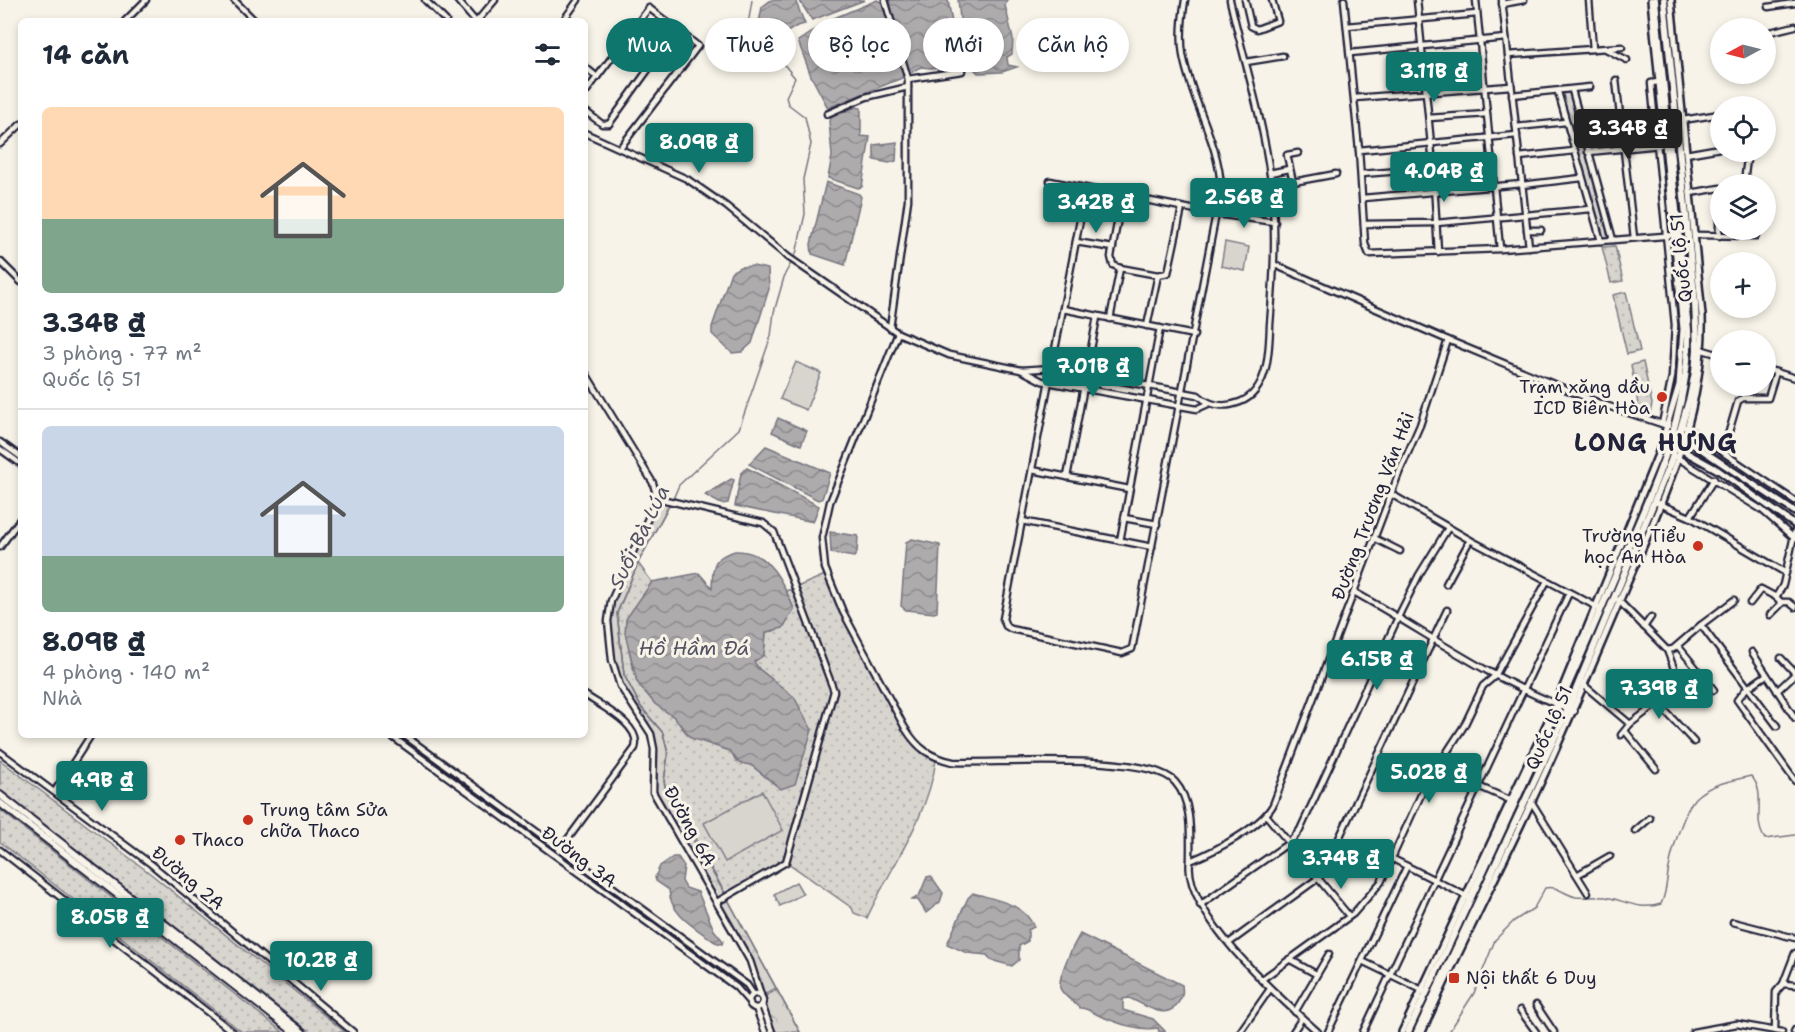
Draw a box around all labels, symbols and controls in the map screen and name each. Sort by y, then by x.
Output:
chip: Mua [606,18,693,72]
chip: Thuê [705,18,796,72]
chip: Bộ lọc [808,18,911,72]
chip: Mới [923,18,1004,72]
chip: Căn hộ [1016,18,1129,72]
north arrow [1710,18,1776,84]
map controls [1710,18,1776,396]
text: 14 căn [42,37,129,72]
icon: filters [531,38,564,71]
pin: 3.11B ₫ [1379,52,1489,103]
text: 3.11B ₫ [1400,58,1468,84]
button: locate [1710,96,1776,162]
pin: 3.34B ₫ [1573,109,1683,160]
text: 3.34B ₫ [1588,115,1668,141]
pin: 8.09B ₫ [644,123,754,174]
text: 8.09B ₫ [659,129,739,155]
icon: home [249,146,357,254]
pin: 4.04B ₫ [1389,152,1499,203]
text: 4.04B ₫ [1404,158,1484,184]
button: layers [1710,174,1776,240]
pin: 2.56B ₫ [1189,178,1299,229]
pin: 3.42B ₫ [1041,183,1151,234]
text: 2.56B ₫ [1204,184,1284,210]
text: 3.42B ₫ [1057,189,1135,215]
street label: Quốc lộ 51 [1664,212,1698,304]
button: + [1710,252,1776,318]
text: 3.34B ₫ [42,305,146,340]
button: − [1710,330,1776,396]
text: 3 phòng · 77 m² [42,340,202,366]
pin: 7.01B ₫ [1038,347,1148,398]
text: 7.01B ₫ [1056,353,1130,379]
text: Quốc lộ 51 [42,366,141,392]
place label: Trạm xăng dầu ICD Biên Hòa [1519,375,1650,420]
marker: Trạm xăng dầu ICD Biên Hòa [1655,390,1669,404]
street label: Đường Trương Văn Hải [1326,408,1420,604]
district label: LONG HƯNG [1574,427,1738,459]
icon: home [249,465,357,573]
water label: Suối Bà Lúa [603,481,675,593]
place label: Trường Tiểu học An Hòa [1582,524,1686,569]
marker: Trường Tiểu học An Hòa [1691,539,1705,553]
text: 8.09B ₫ [42,624,146,659]
water label: Hồ Hầm Đá [639,635,749,661]
pin: 6.15B ₫ [1322,640,1432,691]
text: 6.15B ₫ [1341,646,1413,672]
text: 4 phòng · 140 m² [42,659,210,685]
pin: 7.39B ₫ [1604,669,1714,720]
text: 7.39B ₫ [1620,675,1698,701]
street label: Quốc lộ 51 [1520,682,1578,774]
text: Nhà [42,685,82,711]
pin: 5.02B ₫ [1374,753,1484,804]
text: 5.02B ₫ [1390,759,1468,785]
pin: 4.9B ₫ [53,761,151,812]
text: 4.9B ₫ [70,767,134,793]
street label: Đường 6A [658,782,722,870]
place label: Trung tâm Sửa chữa Thaco [260,798,388,843]
marker: Trung tâm Sửa chữa Thaco [241,813,255,827]
street label: Đường 3A [537,821,621,893]
place label: Thaco [192,828,244,852]
marker: Thaco [173,833,187,847]
pin: 3.74B ₫ [1286,839,1396,890]
street label: Đường 2A [147,841,229,915]
text: 3.74B ₫ [1302,845,1380,871]
pin: 8.05B ₫ [55,898,165,949]
text: 8.05B ₫ [71,904,149,930]
pin: 10.2B ₫ [266,941,376,992]
text: 10.2B ₫ [284,947,358,973]
place label: Nội thất 6 Duy [1466,966,1597,990]
marker: Nội thất 6 Duy [1447,971,1461,985]

